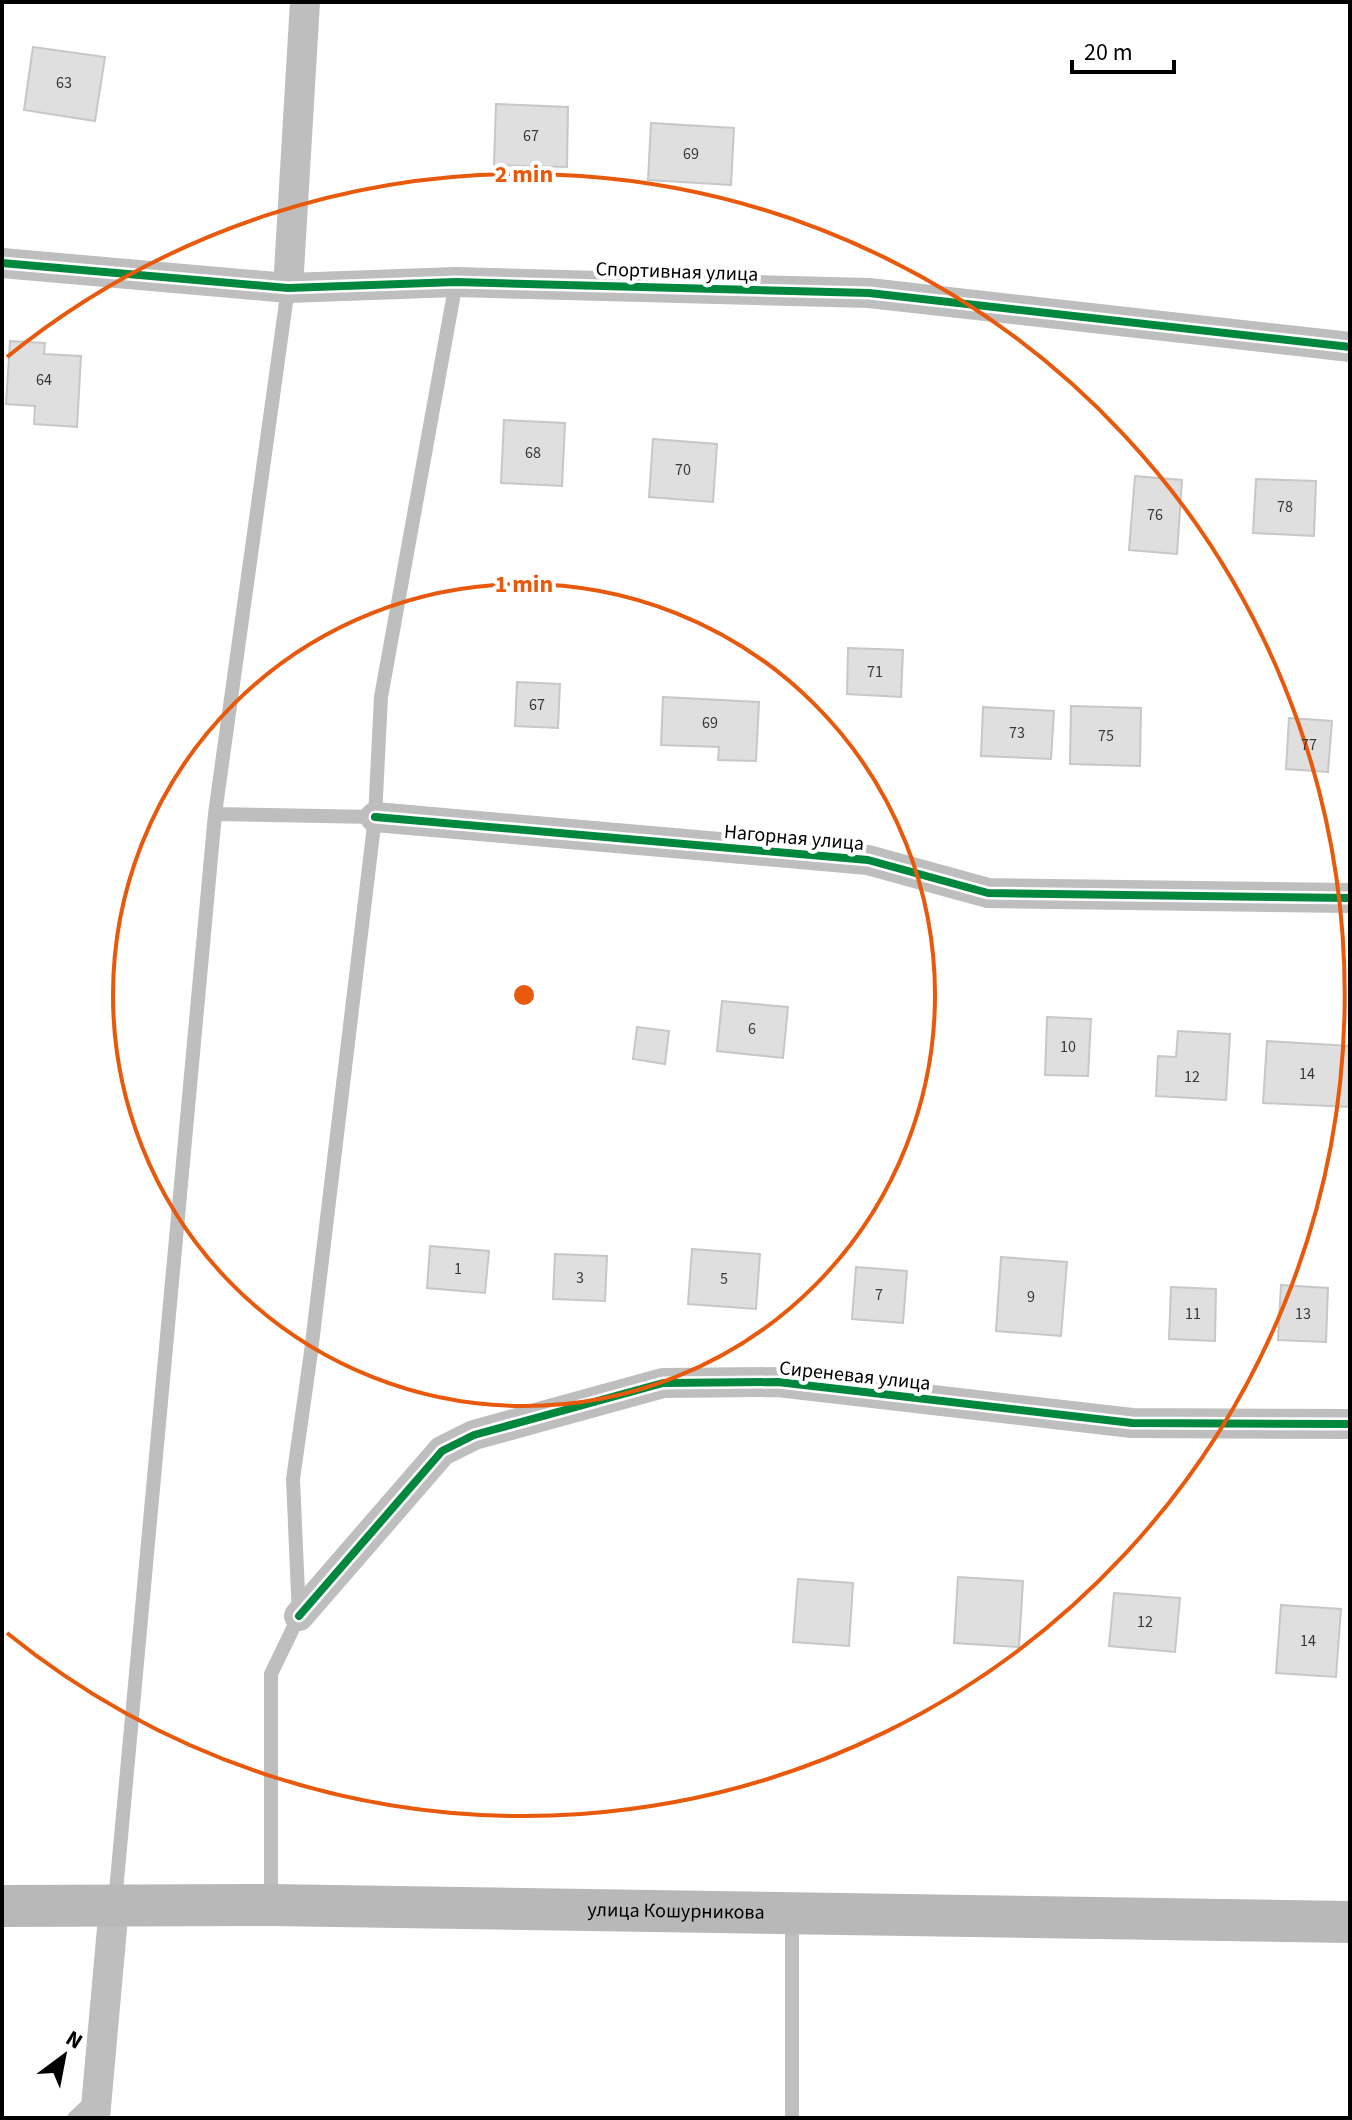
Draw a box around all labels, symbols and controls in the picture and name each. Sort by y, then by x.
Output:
scale bar [1072,24,1174,74]
text: 20 m [1084,35,1133,70]
house number: 63 [56,72,72,94]
house number: 67 [523,125,539,147]
house number: 69 [683,143,699,165]
text: 2 min [495,157,553,192]
street label: Спортивная улица [595,255,759,289]
house number: 64 [36,369,52,391]
house number: 68 [525,442,541,464]
house number: 70 [675,459,691,481]
house number: 78 [1277,496,1293,518]
house number: 76 [1147,504,1163,526]
text: 1 min [495,567,553,602]
house number: 71 [867,661,883,683]
house number: 67 [529,694,545,716]
house number: 69 [702,712,718,734]
house number: 73 [1009,722,1025,744]
house number: 75 [1098,725,1114,747]
house number: 77 [1301,734,1317,756]
street label: Нагорная улица [723,818,865,858]
centre of rings [510,981,538,1009]
house number: 6 [748,1018,756,1040]
house number: 10 [1060,1036,1076,1058]
house number: 14 [1299,1063,1315,1085]
house number: 12 [1184,1066,1200,1088]
house number: 1 [454,1258,462,1280]
house number: 3 [576,1267,584,1289]
house number: 5 [720,1268,728,1290]
house number: 7 [875,1284,883,1306]
house number: 9 [1027,1286,1035,1308]
house number: 11 [1185,1303,1201,1325]
house number: 13 [1295,1303,1311,1325]
street label: Сиреневая улица [778,1354,932,1398]
house number: 12 [1137,1611,1153,1633]
house number: 14 [1300,1630,1316,1652]
street label: улица Кошурникова [587,1896,765,1927]
north arrow [24,2016,104,2096]
text: N [59,2022,89,2057]

